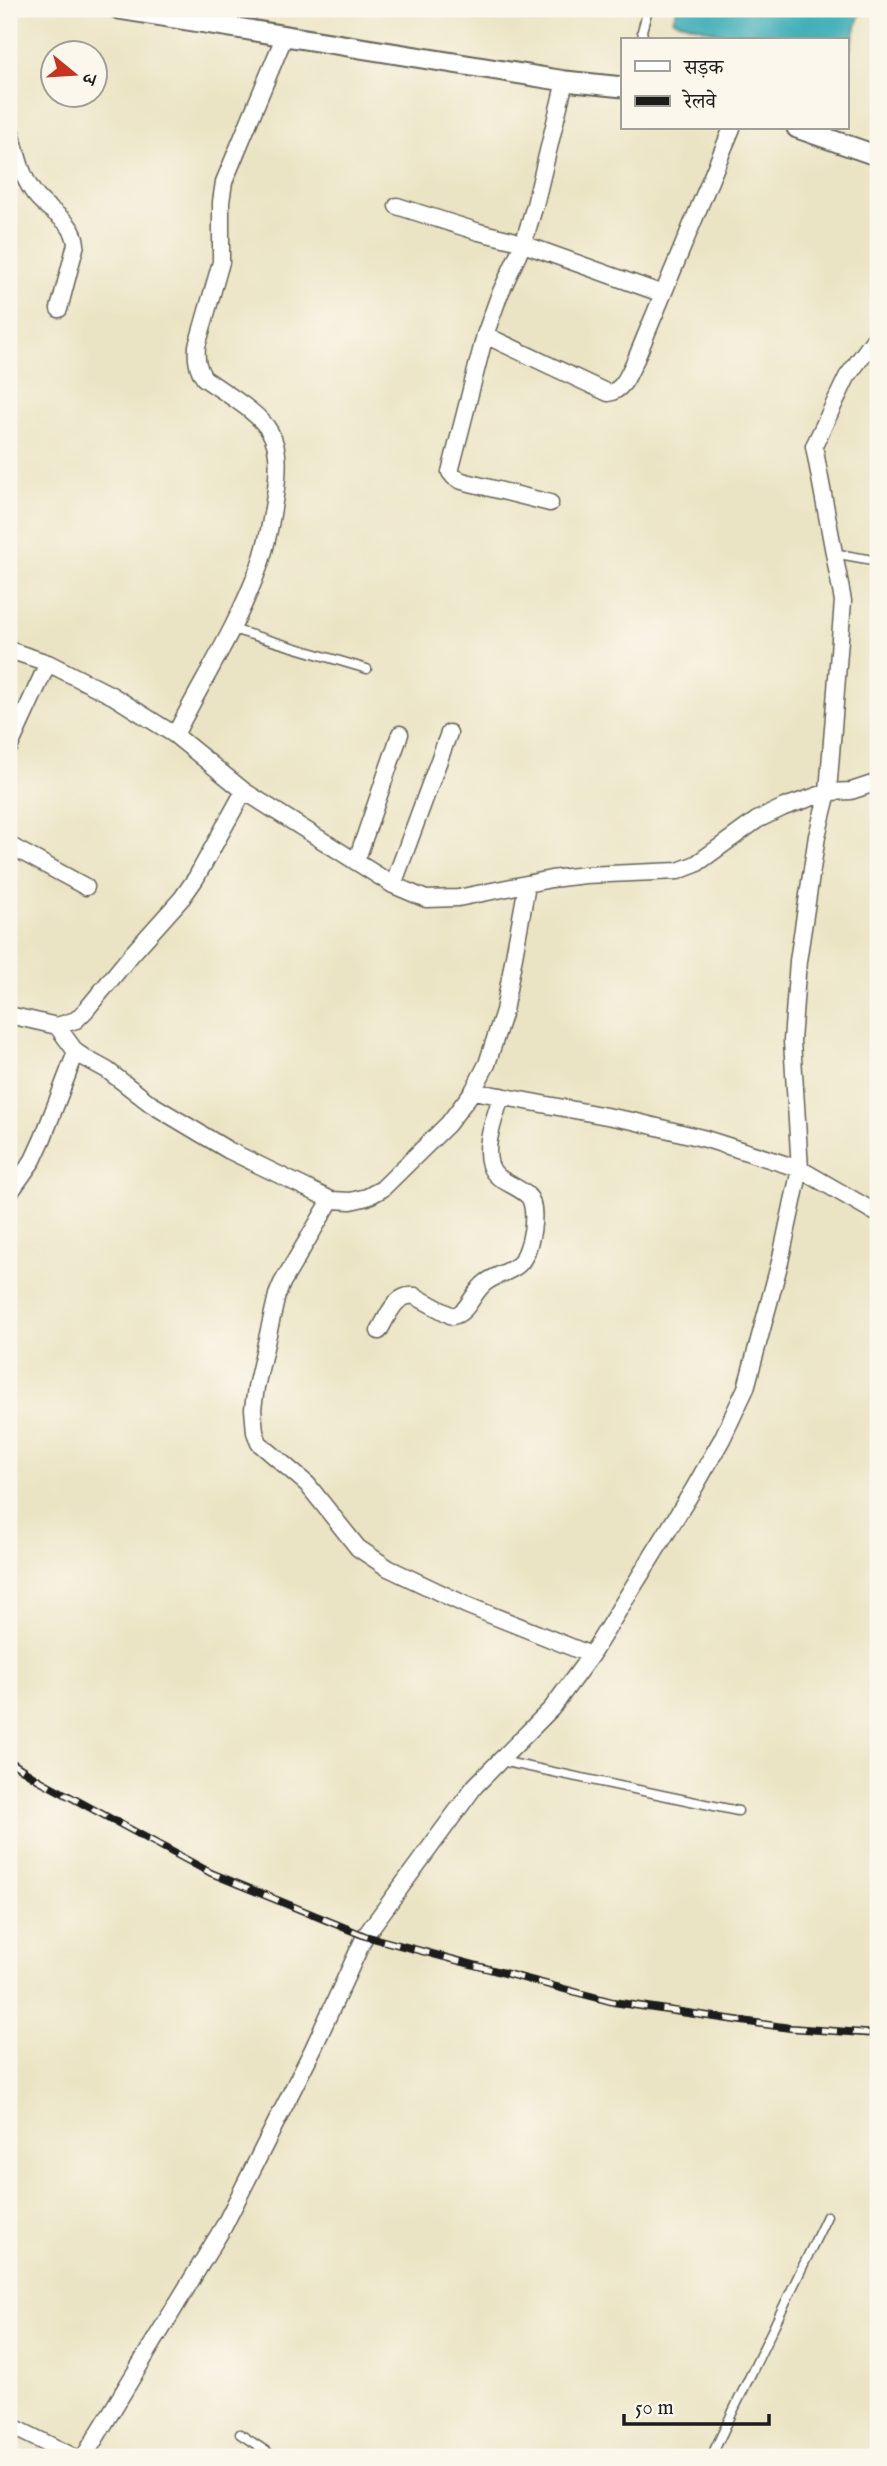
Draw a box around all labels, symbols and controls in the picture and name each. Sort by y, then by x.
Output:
north arrow [38,38,108,108]
legend [621,38,848,130]
text: सड़क [683,55,724,82]
text: उ [75,68,102,88]
text: रेलवे [681,89,718,116]
scale bar [624,2382,770,2426]
text: 50 m [635,2395,674,2422]

